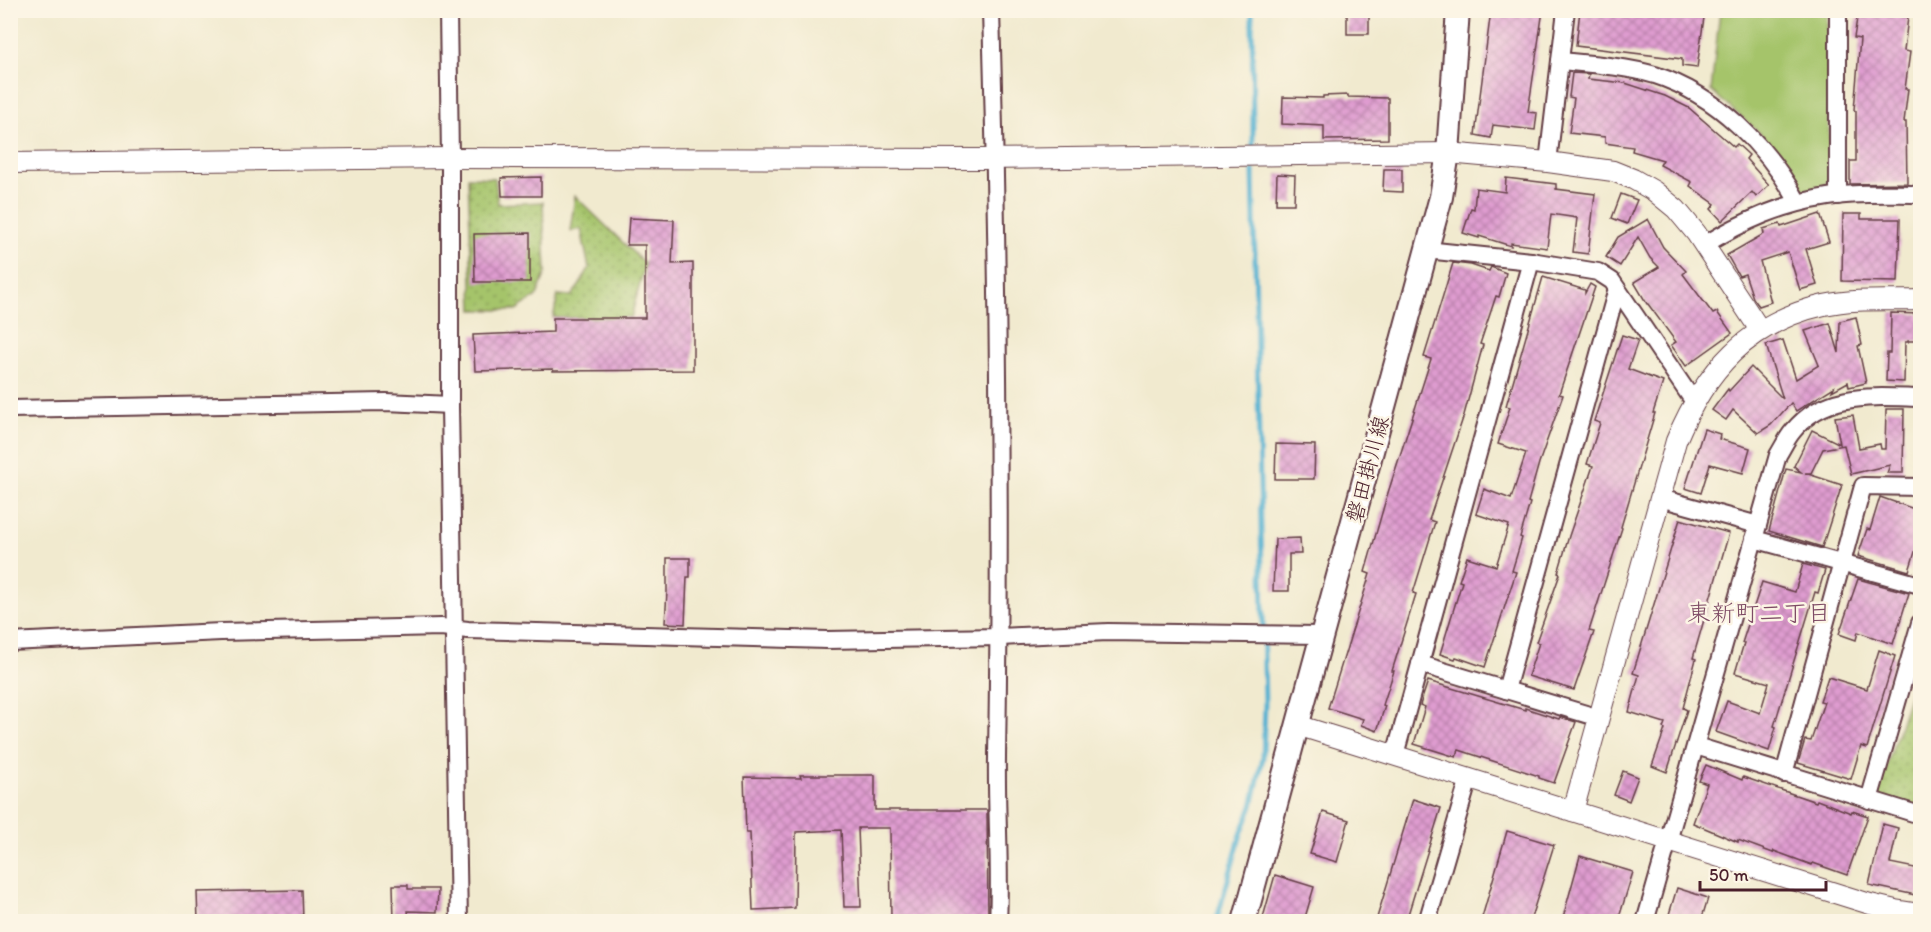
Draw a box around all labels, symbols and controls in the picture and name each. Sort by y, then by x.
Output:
street label: 磐田掛川線 [1340,413,1395,526]
district label: 東新町二丁目 [1687,598,1831,627]
scale bar [1700,854,1826,892]
text: 50 m [1709,864,1749,886]

